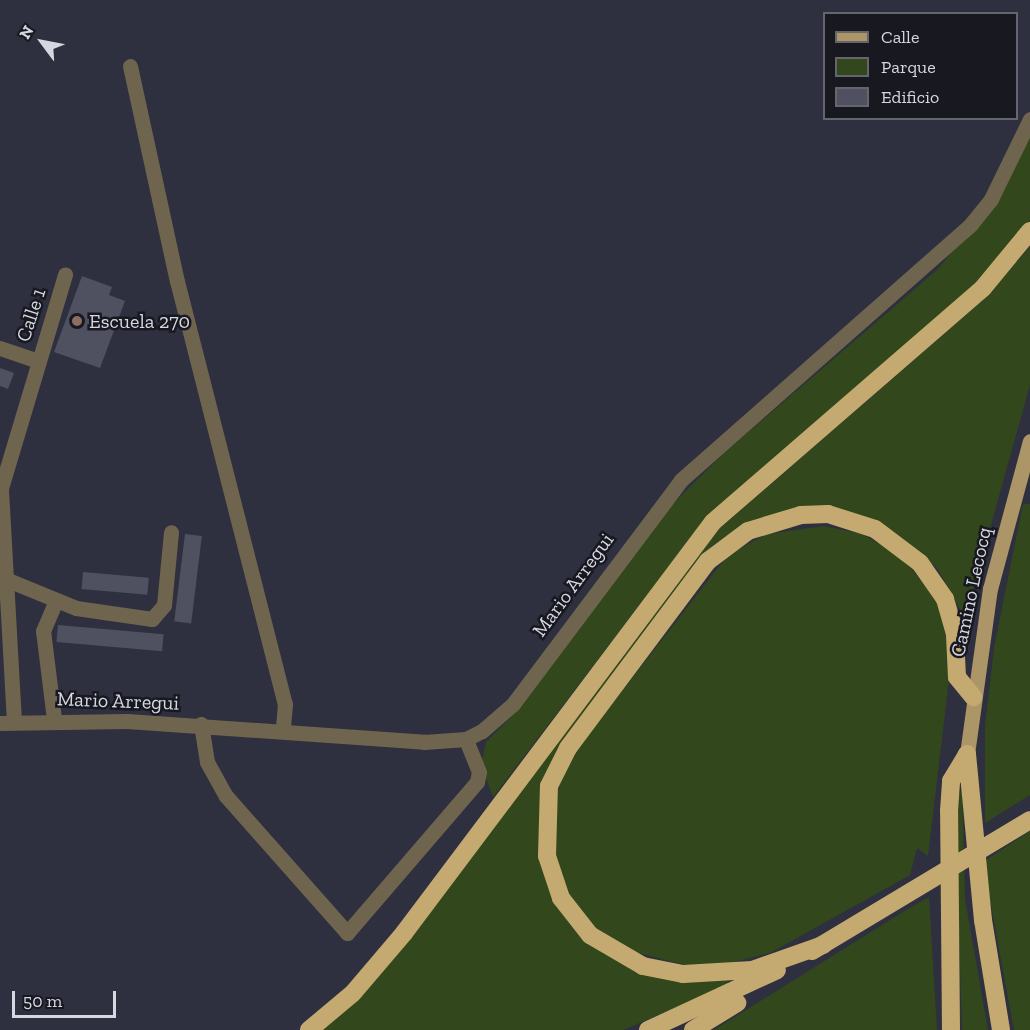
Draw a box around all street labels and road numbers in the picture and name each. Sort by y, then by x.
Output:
street label: Calle 1 [11,285,51,345]
street label: Camino Lecocq [946,525,996,659]
street label: Mario Arregui [527,528,619,642]
street label: Mario Arregui [56,687,180,715]

